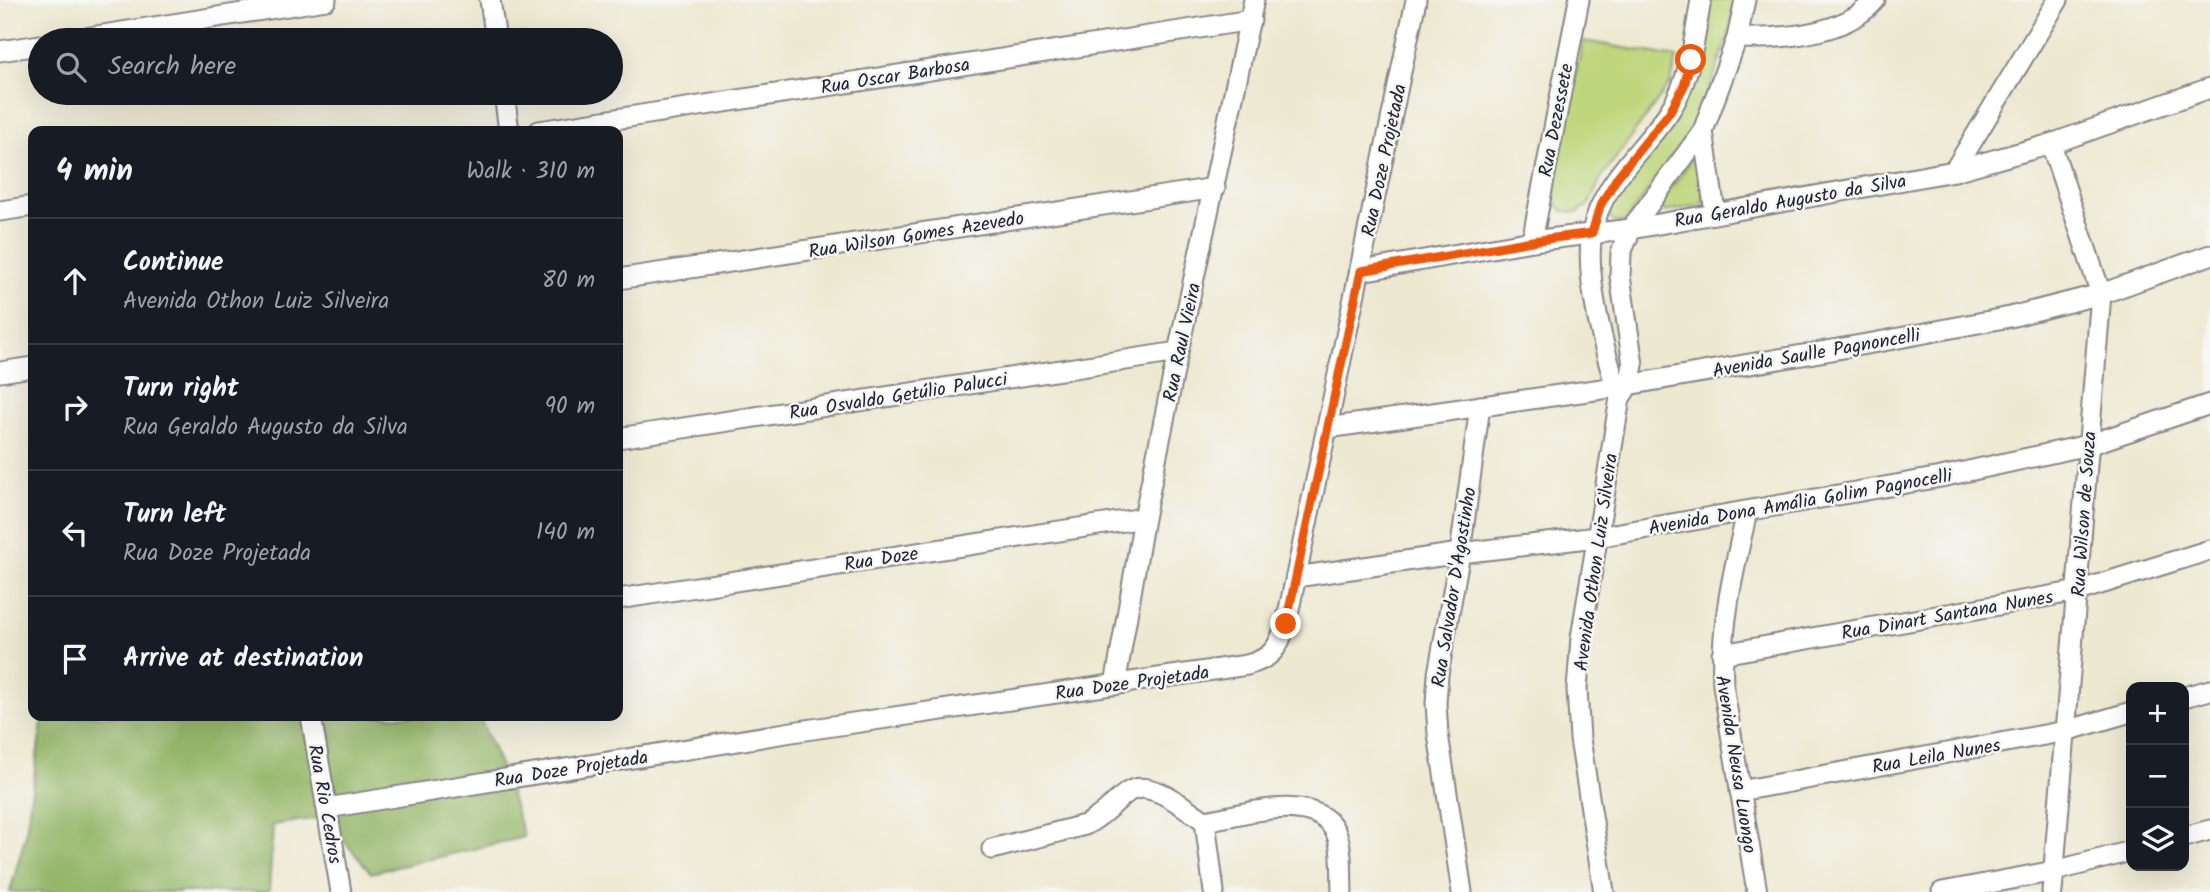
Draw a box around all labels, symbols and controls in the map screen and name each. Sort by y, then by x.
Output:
search box [28,28,623,105]
route start [1675,44,1706,75]
text: Search here [108,46,236,88]
icon: search [52,48,90,86]
street label: Rua Oscar Barbosa [819,50,972,104]
street label: Rua Dezessete [1531,61,1583,180]
street label: Rua Doze Projetada [1354,81,1416,240]
text: 4 min [56,148,133,196]
text: Walk · 310 m [467,154,595,190]
street label: Rua Geraldo Augusto da Silva [1672,167,1909,237]
street label: Rua Wilson Gomes Azevedo [806,204,1026,268]
text: Continue [123,242,224,284]
icon: ahead [56,262,94,300]
text: 80 m [542,263,595,299]
street label: Rua Raul Vieira [1156,280,1210,405]
text: Avenida Othon Luiz Silveira [123,284,389,320]
street label: Avenida Saulle Pagnoncelli [1710,321,1924,387]
street label: Rua Osvaldo Getúlio Palucci [787,365,1011,429]
text: Turn right [123,368,239,410]
icon: right [56,388,94,426]
text: 90 m [545,389,595,425]
text: Rua Geraldo Augusto da Silva [123,410,408,446]
street label: Rua Wilson de Souza [2064,430,2106,598]
street label: Avenida Othon Luiz Silveira [1567,451,1627,673]
street label: Avenida Dona Amália Golim Pagnocelli [1646,461,1956,544]
street label: Rua Salvador D'Agostinho [1424,485,1486,690]
text: Turn left [123,494,226,536]
icon: left [56,514,94,552]
text: 140 m [536,515,595,551]
text: Rua Doze Projetada [123,536,311,572]
street label: Rua Doze [842,539,921,581]
street label: Rua Dinart Santana Nunes [1839,583,2056,649]
route end [1270,608,1301,639]
text: Arrive at destination [123,638,363,680]
icon: arrive [56,640,94,678]
street label: Rua Doze Projetada [1053,658,1211,710]
street label: Avenida Neusa Luongo [1706,673,1764,855]
map controls [2126,682,2189,871]
button: + [2126,682,2189,745]
street label: Rua Leila Nunes [1870,731,2003,783]
street label: Rua Rio Cedros [299,742,349,867]
street label: Rua Doze Projetada [492,743,650,797]
button: − [2126,745,2189,808]
button: layers [2126,808,2189,871]

